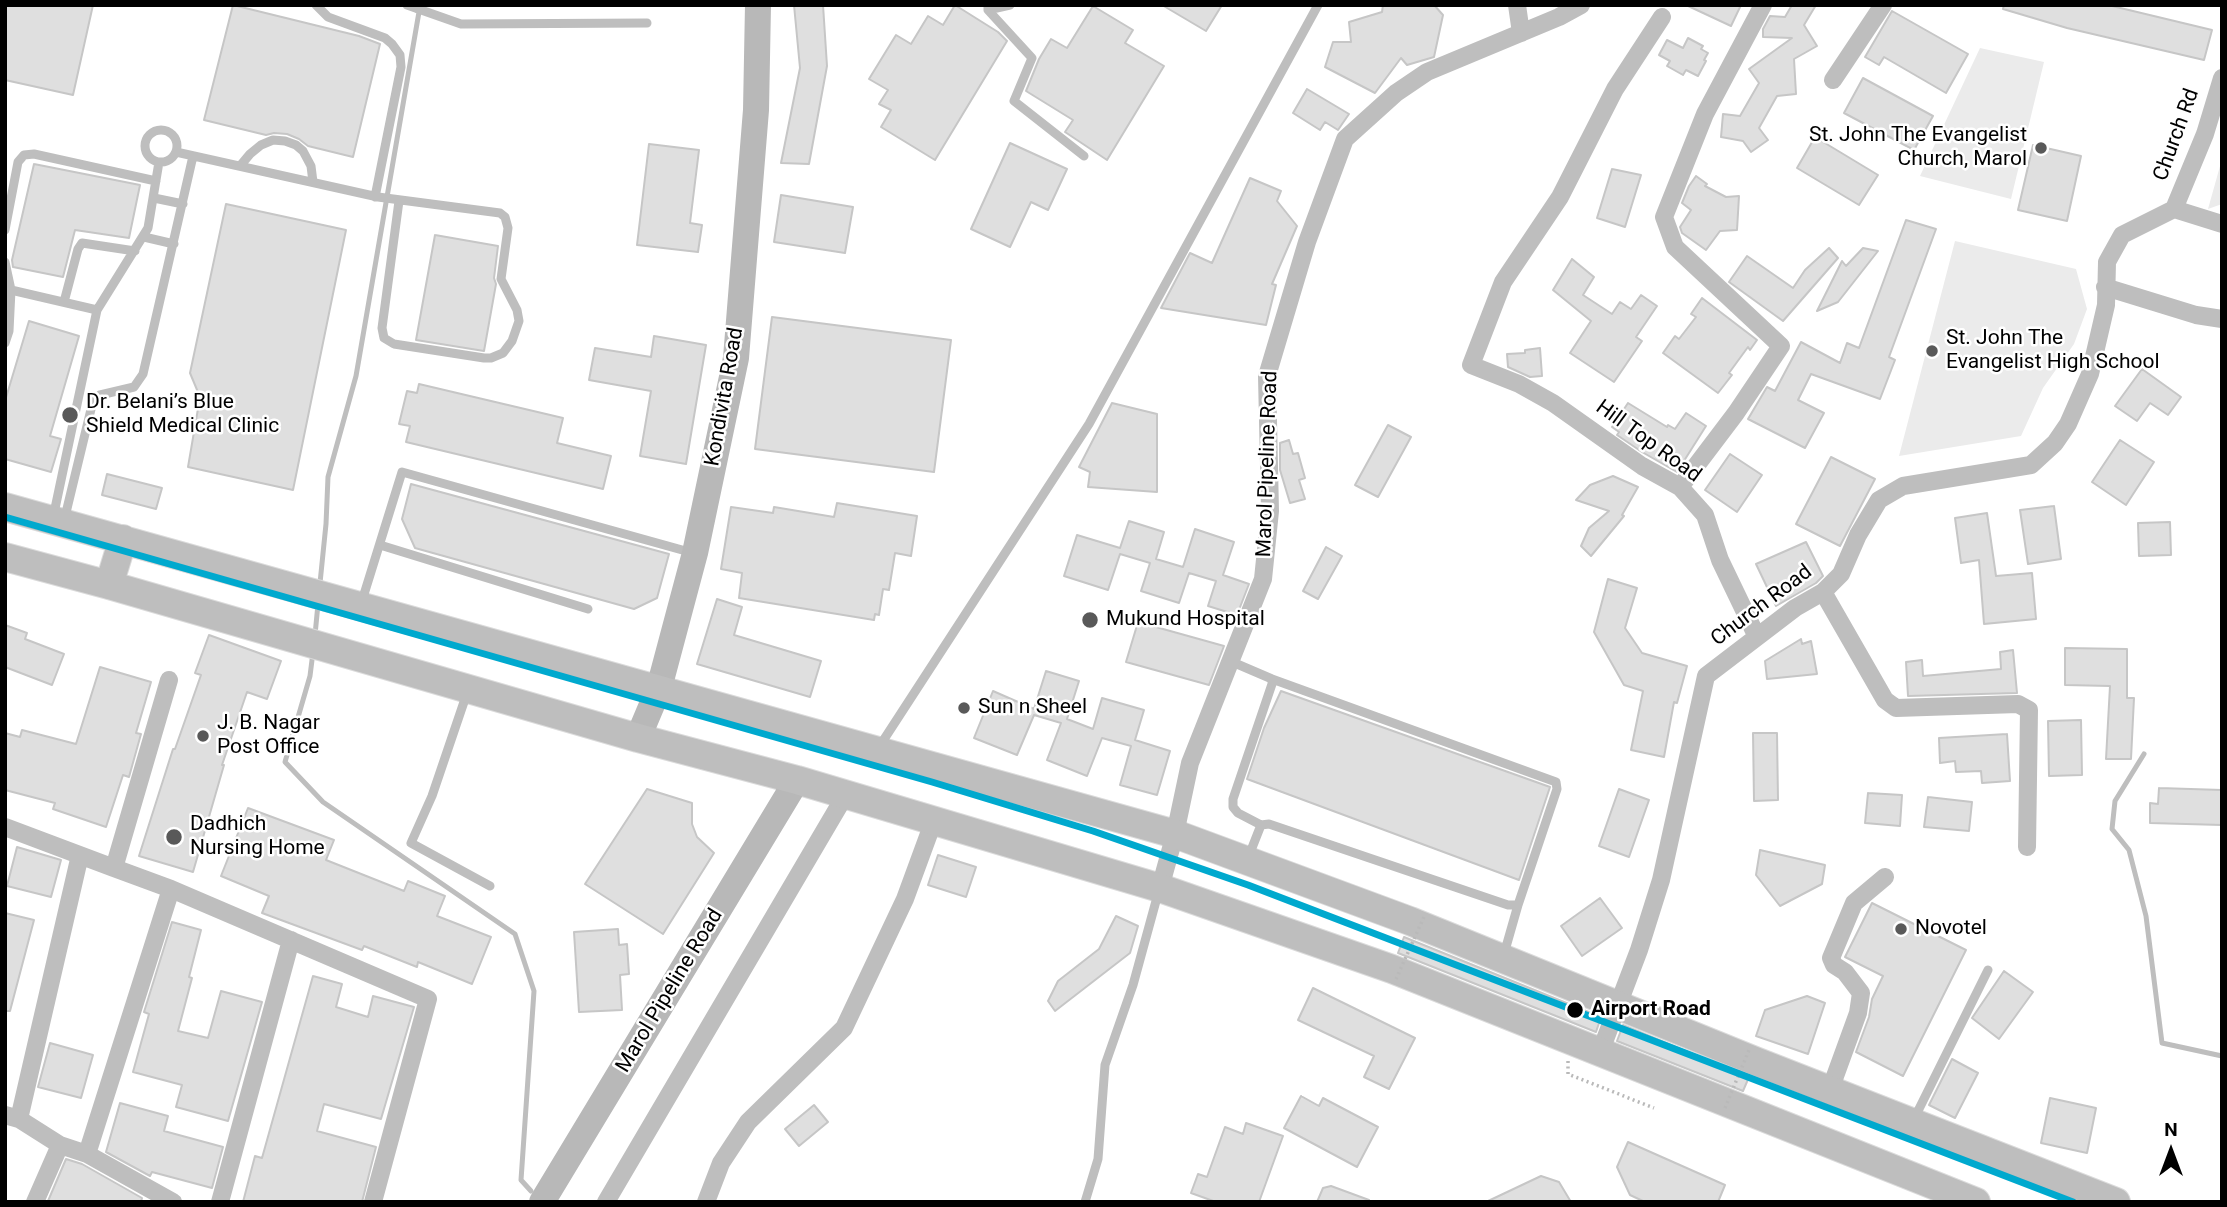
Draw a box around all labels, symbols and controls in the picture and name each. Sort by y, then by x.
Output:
street label: Church Rd [2149,85,2205,185]
place label: St. John The Evangelist Church, Marol [1809,123,2027,173]
marker: St. John The Evangelist Church, Marol [2033,140,2049,156]
street label: Kondivita Road [700,326,750,468]
place label: St. John The Evangelist High School [1946,326,2160,376]
marker: St. John The Evangelist High School [1924,343,1940,359]
street label: Marol Pipeline Road [1252,370,1284,558]
place label: Dr. Belani’s Blue Shield Medical Clinic [86,390,279,440]
street label: Hill Top Road [1590,395,1706,489]
marker: Dr. Belani’s Blue Shield Medical Clinic [60,405,80,425]
street label: Church Road [1707,560,1817,652]
place label: Mukund Hospital [1106,607,1265,633]
marker: Mukund Hospital [1080,610,1100,630]
place label: Sun n Sheel [978,695,1087,721]
marker: Sun n Sheel [956,700,972,716]
place label: J. B. Nagar Post Office [217,711,320,761]
marker: J. B. Nagar Post Office [195,728,211,744]
place label: Dadhich Nursing Home [190,812,325,862]
marker: Dadhich Nursing Home [164,827,184,847]
street label: Marol Pipeline Road [611,905,729,1077]
place label: Novotel [1915,916,1987,942]
marker: Novotel [1893,921,1909,937]
place label: Airport Road [1591,997,1711,1023]
marker: Airport Road [1565,1000,1585,1020]
north arrow [2136,1116,2206,1186]
text: N [2164,1118,2178,1141]

